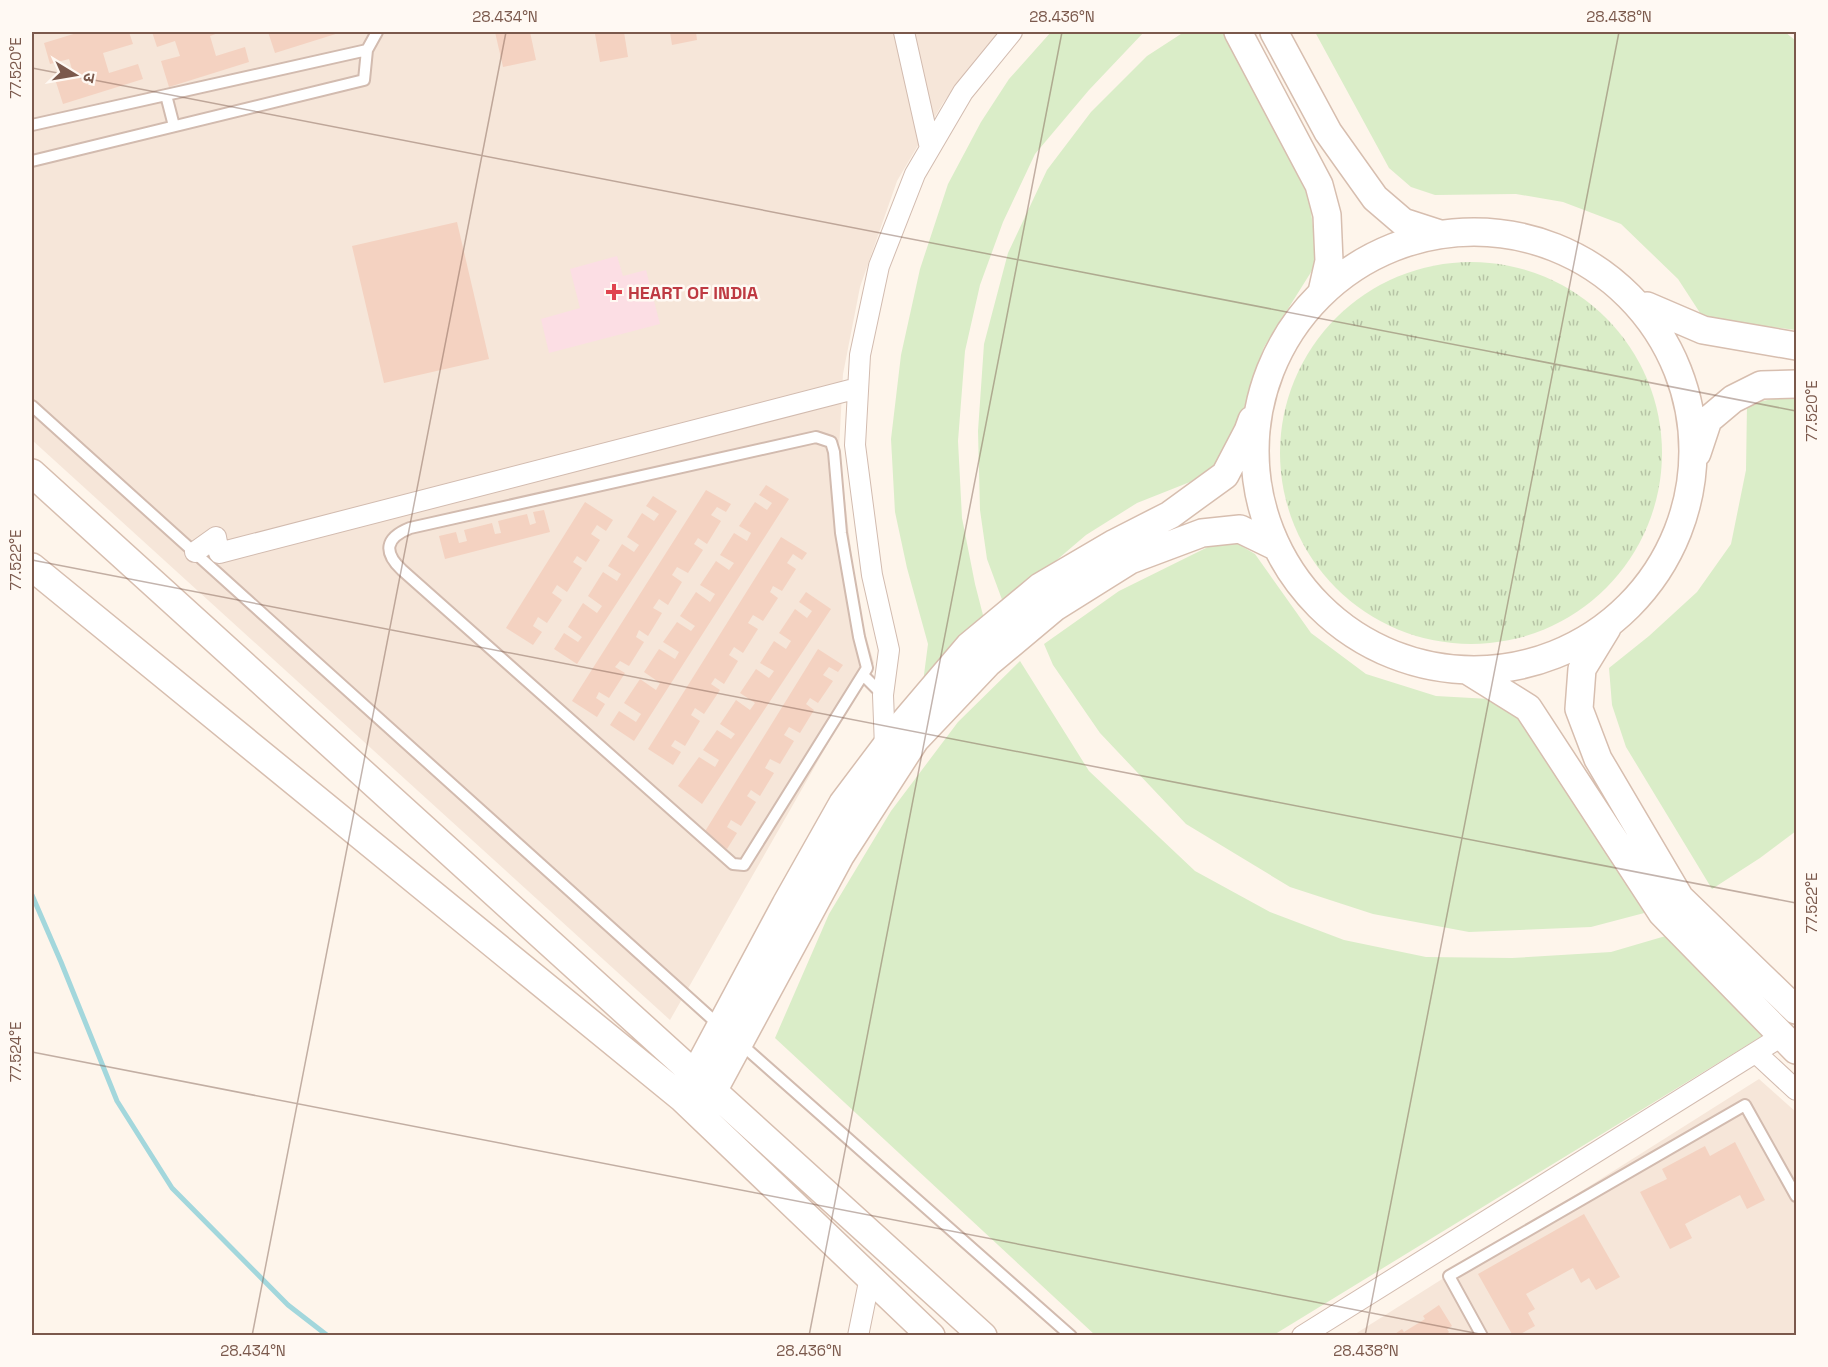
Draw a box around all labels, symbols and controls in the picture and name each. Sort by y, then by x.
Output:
text: 28.434°N [472,7,538,26]
text: 28.436°N [1029,7,1095,26]
text: 28.438°N [1586,7,1652,26]
text: 77.520°E [6,37,25,99]
north arrow [45,45,105,105]
text: उ [78,71,100,85]
place label: HEART OF INDIA [628,281,759,304]
marker: HEART OF INDIA [605,283,623,301]
text: 77.520°E [1802,380,1821,442]
text: 77.522°E [6,530,25,590]
text: 77.522°E [1802,873,1821,933]
text: 77.524°E [6,1022,25,1082]
text: 28.434°N [220,1341,286,1360]
text: 28.436°N [776,1341,842,1360]
text: 28.438°N [1333,1341,1399,1360]

